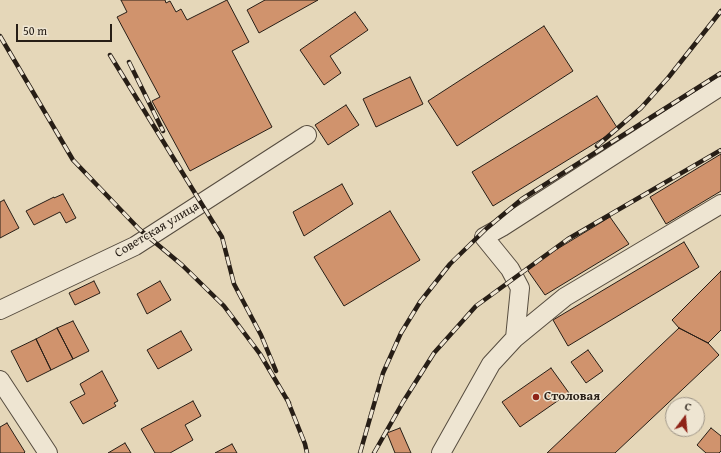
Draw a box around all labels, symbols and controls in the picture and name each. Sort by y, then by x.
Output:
scale bar [18,16,114,42]
text: 50 m [23,22,47,39]
street label: Советская улица [112,199,202,261]
place label: Столовая [544,389,600,405]
marker: Столовая [531,392,541,402]
north arrow [665,397,705,437]
text: С [683,398,693,415]

